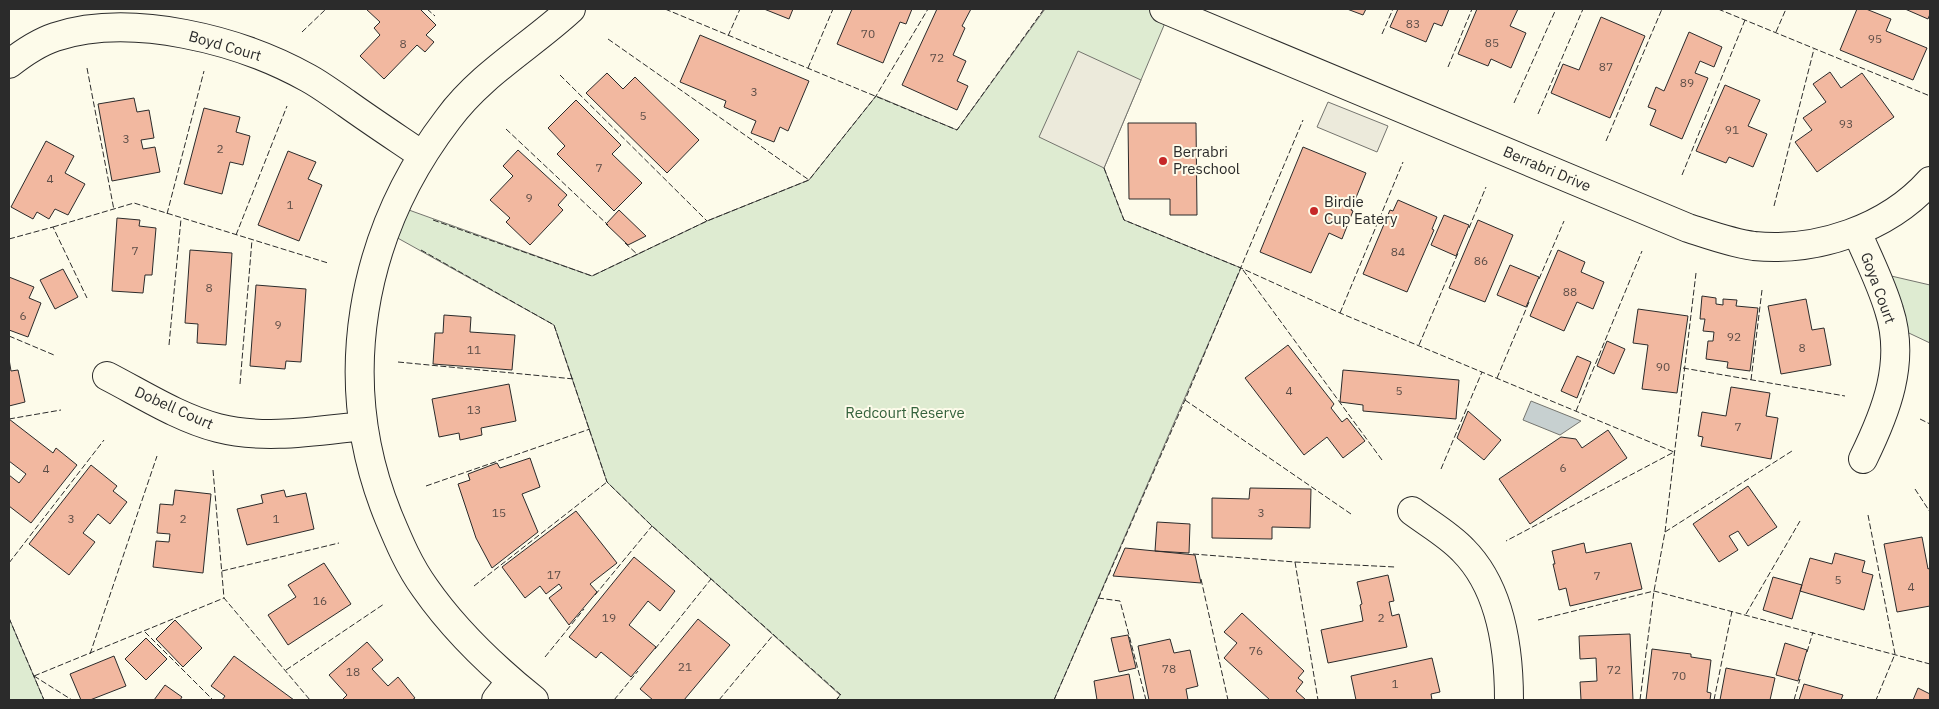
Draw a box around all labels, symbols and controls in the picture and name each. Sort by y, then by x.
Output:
house number: 83 [1406,16,1420,31]
street label: Boyd Court [187,26,264,65]
house number: 70 [861,26,875,41]
house number: 95 [1868,31,1882,46]
house number: 85 [1485,35,1499,50]
house number: 8 [399,36,407,51]
house number: 72 [930,50,944,65]
house number: 87 [1599,59,1613,74]
house number: 89 [1680,75,1694,90]
house number: 3 [750,84,758,99]
house number: 5 [639,108,647,123]
house number: 93 [1839,116,1853,131]
house number: 91 [1725,122,1739,137]
house number: 3 [122,131,130,146]
house number: 2 [216,141,224,156]
place label: Berrabri Preschool [1173,142,1240,178]
street label: Berrabri Drive [1501,142,1594,196]
marker: Berrabri Preschool [1157,155,1169,167]
house number: 7 [595,160,603,175]
house number: 4 [46,171,54,186]
house number: 9 [525,190,533,205]
place label: Birdie Cup Eatery [1324,192,1398,228]
house number: 1 [286,197,294,212]
marker: Birdie Cup Eatery [1308,205,1320,217]
house number: 7 [131,243,139,258]
house number: 84 [1391,244,1405,259]
street label: Goya Court [1857,250,1900,326]
house number: 86 [1474,253,1488,268]
house number: 8 [205,280,213,295]
house number: 88 [1563,284,1577,299]
house number: 6 [19,308,27,323]
house number: 9 [274,317,282,332]
house number: 92 [1727,329,1741,344]
house number: 8 [1798,340,1806,355]
house number: 11 [467,342,481,357]
house number: 90 [1656,359,1670,374]
street label: Dobell Court [132,382,216,433]
house number: 4 [1285,383,1293,398]
house number: 5 [1395,383,1403,398]
house number: 13 [467,402,481,417]
park label: Redcourt Reserve [845,403,965,422]
house number: 7 [1734,419,1742,434]
house number: 6 [1559,460,1567,475]
house number: 4 [42,461,50,476]
house number: 15 [492,505,506,520]
house number: 3 [1257,505,1265,520]
house number: 3 [67,511,75,526]
house number: 2 [179,511,187,526]
house number: 1 [272,511,280,526]
house number: 17 [547,567,561,582]
house number: 7 [1593,568,1601,583]
house number: 5 [1834,572,1842,587]
house number: 4 [1907,579,1915,594]
house number: 16 [313,593,327,608]
house number: 19 [602,610,616,625]
house number: 2 [1377,610,1385,625]
house number: 76 [1249,643,1263,658]
house number: 21 [678,659,692,674]
house number: 78 [1162,661,1176,676]
house number: 72 [1607,662,1621,677]
house number: 18 [346,664,360,679]
house number: 70 [1672,668,1686,683]
house number: 1 [1391,676,1399,691]

